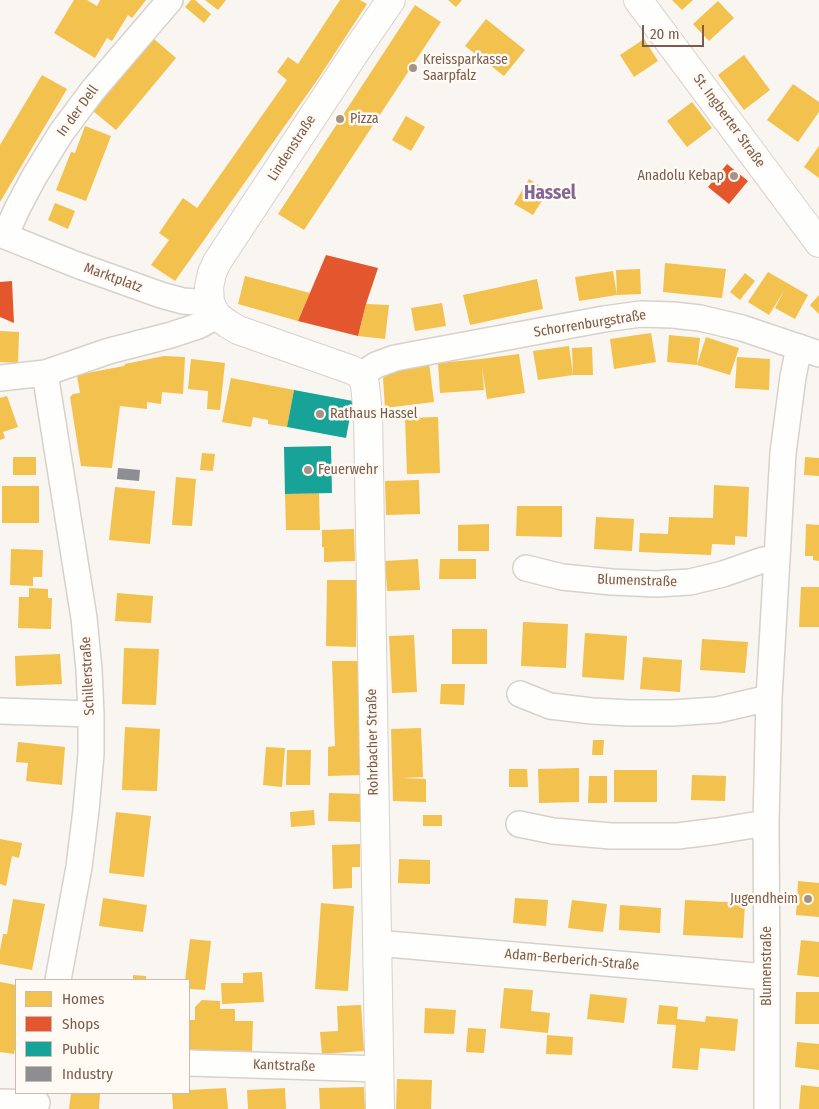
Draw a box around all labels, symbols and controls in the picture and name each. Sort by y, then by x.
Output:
scale bar [644,15,706,47]
text: 20 m [650,25,680,43]
place label: Kreissparkasse Saarpfalz [423,52,508,84]
marker: Kreissparkasse Saarpfalz [407,62,419,74]
street label: St. Ingberter Straße [689,71,769,171]
street label: In der Dell [54,82,102,140]
place label: Pizza [350,111,379,127]
street label: Lindenstraße [264,112,320,184]
marker: Pizza [334,113,346,125]
place label: Anadolu Kebap [637,168,724,184]
marker: Anadolu Kebap [728,170,740,182]
district label: Hassel [524,183,576,205]
street label: Marktplatz [82,260,144,296]
street label: Schorrenburgstraße [533,307,647,341]
place label: Rathaus Hassel [330,406,417,422]
marker: Rathaus Hassel [314,408,326,420]
place label: Feuerwehr [318,462,378,478]
marker: Feuerwehr [302,464,314,476]
street label: Blumenstraße [597,571,677,591]
street label: Schillerstraße [78,636,98,716]
street label: Rohrbacher Straße [364,688,382,796]
place label: Jugendheim [730,891,798,907]
marker: Jugendheim [802,893,814,905]
street label: Blumenstraße [759,926,775,1006]
street label: Adam-Berberich-Straße [504,946,640,974]
legend [15,979,190,1094]
text: Homes [62,990,104,1008]
text: Shops [62,1015,100,1033]
text: Public [62,1040,99,1058]
street label: Kantstraße [253,1057,315,1075]
text: Industry [62,1065,113,1083]

